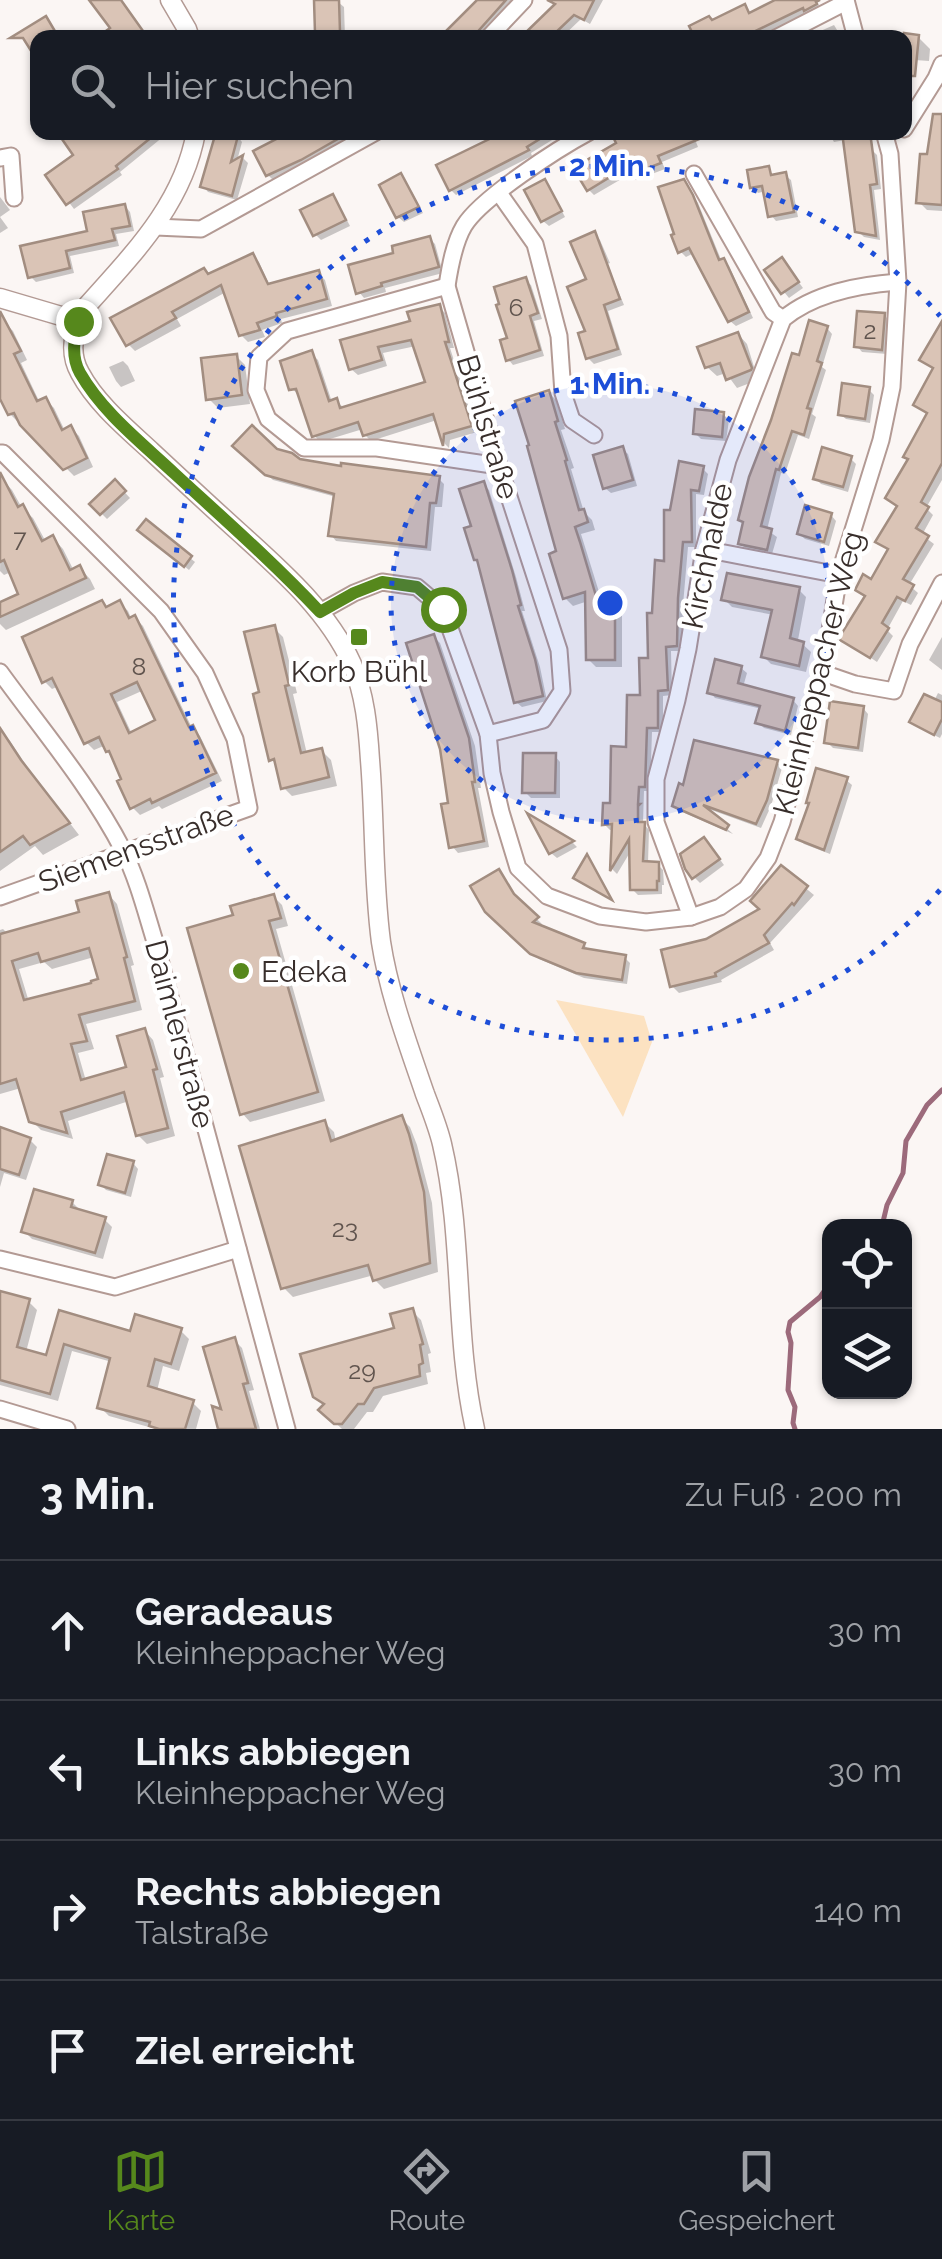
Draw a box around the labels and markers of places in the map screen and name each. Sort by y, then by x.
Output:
centre of rings [592,585,628,621]
marker: Korb Bühl [348,626,370,648]
place label: Korb Bühl [291,654,428,689]
place label: Edeka [261,954,347,989]
marker: Edeka [230,960,252,982]

